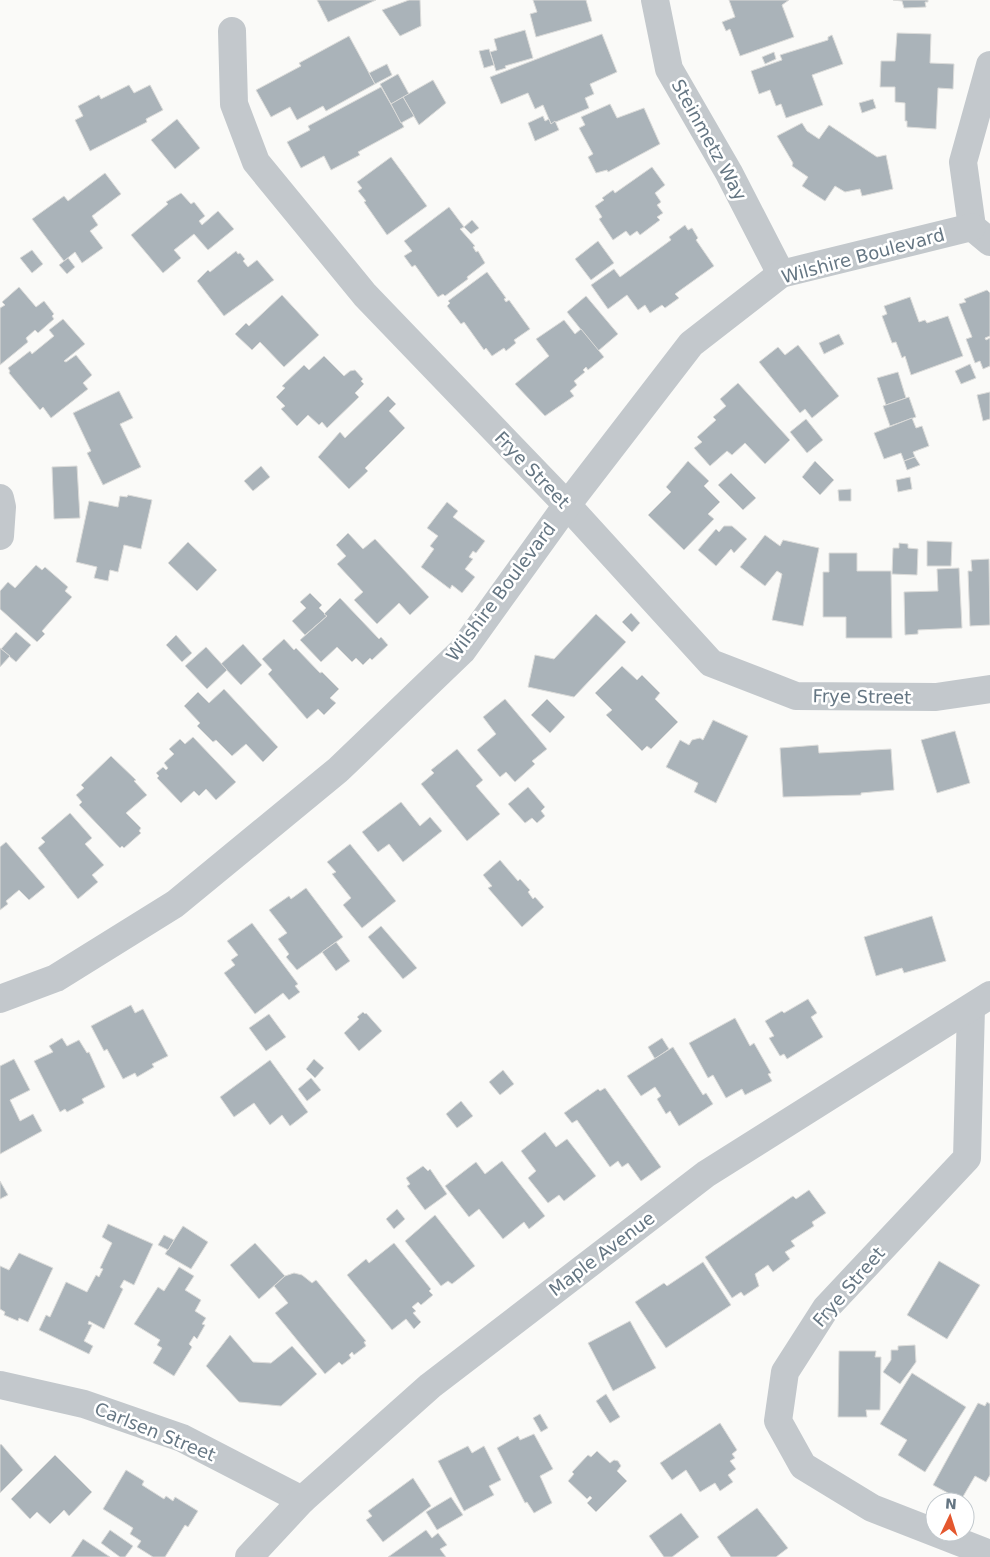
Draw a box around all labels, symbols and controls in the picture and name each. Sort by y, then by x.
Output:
street label: Steinmetz Way [667,76,752,204]
street label: Wilshire Boulevard [779,224,947,287]
street label: Frye Street [491,427,574,512]
street label: Wilshire Boulevard [442,518,560,665]
street label: Frye Street [813,685,911,708]
street label: Maple Avenue [545,1207,659,1300]
street label: Frye Street [808,1243,889,1331]
street label: Carlsen Street [92,1398,219,1465]
north arrow [925,1492,975,1542]
text: N [945,1496,957,1512]

